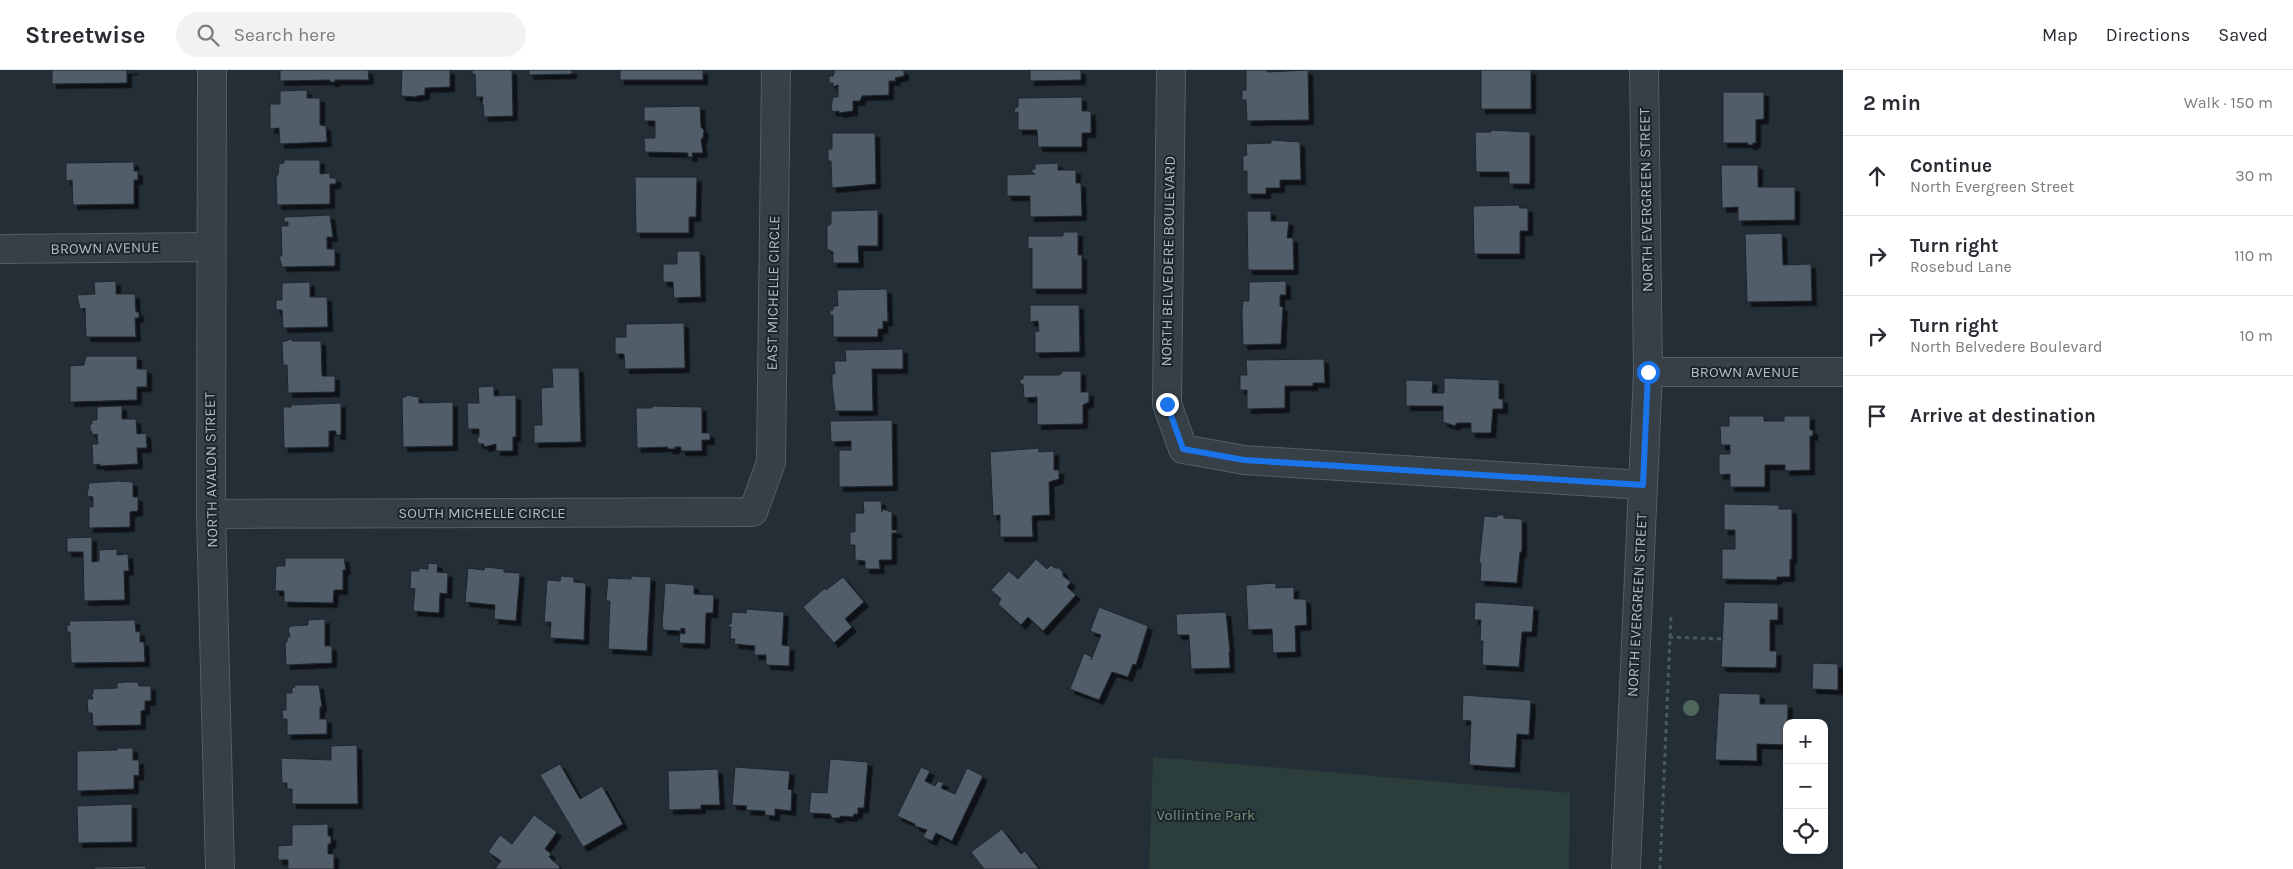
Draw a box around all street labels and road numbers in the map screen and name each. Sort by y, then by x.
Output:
street label: NORTH EVERGREEN STREET [1635,107,1657,292]
street label: NORTH BELVEDERE BOULEVARD [1157,156,1179,366]
street label: EAST MICHELLE CIRCLE [763,215,783,371]
street label: BROWN AVENUE [50,238,160,258]
street label: BROWN AVENUE [1691,363,1799,381]
street label: NORTH AVALON STREET [201,392,221,548]
street label: SOUTH MICHELLE CIRCLE [398,504,566,522]
street label: NORTH EVERGREEN STREET [1623,512,1651,698]

